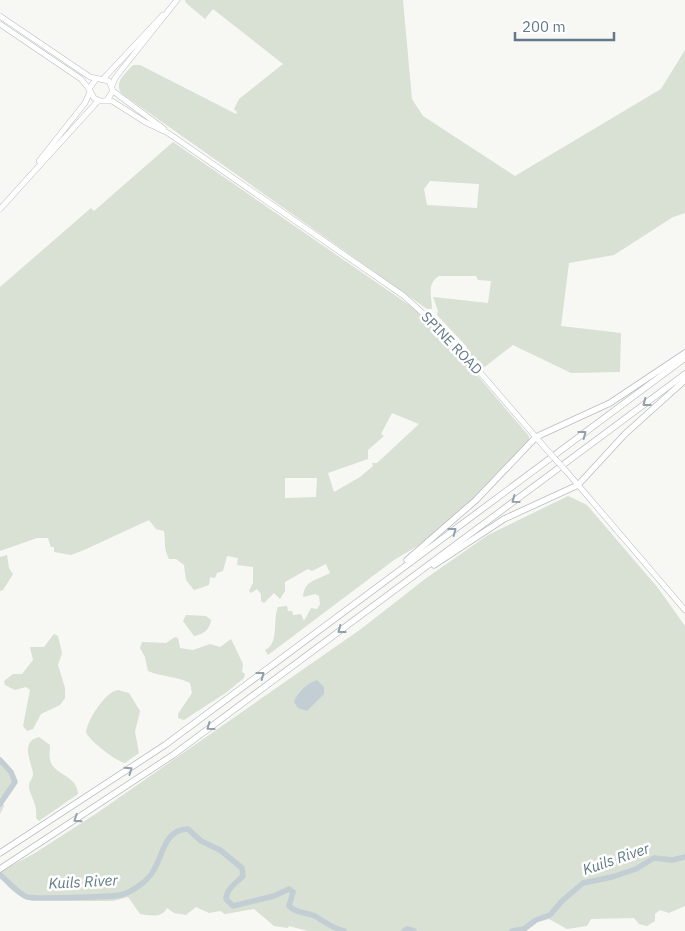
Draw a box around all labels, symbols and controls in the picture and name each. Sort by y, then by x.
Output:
scale bar [515,10,614,42]
text: 200 m [522,17,566,36]
street label: SPINE ROAD [418,308,486,378]
one-way arrow [642,397,652,406]
one-way arrow [577,431,586,439]
one-way arrow [512,494,521,502]
one-way arrow [447,528,456,536]
one-way arrow [337,624,347,633]
one-way arrow [255,672,264,680]
one-way arrow [206,721,216,730]
one-way arrow [123,767,133,776]
one-way arrow [73,813,82,823]
water label: Kuils River [580,838,652,879]
water label: Kuils River [48,870,119,893]

